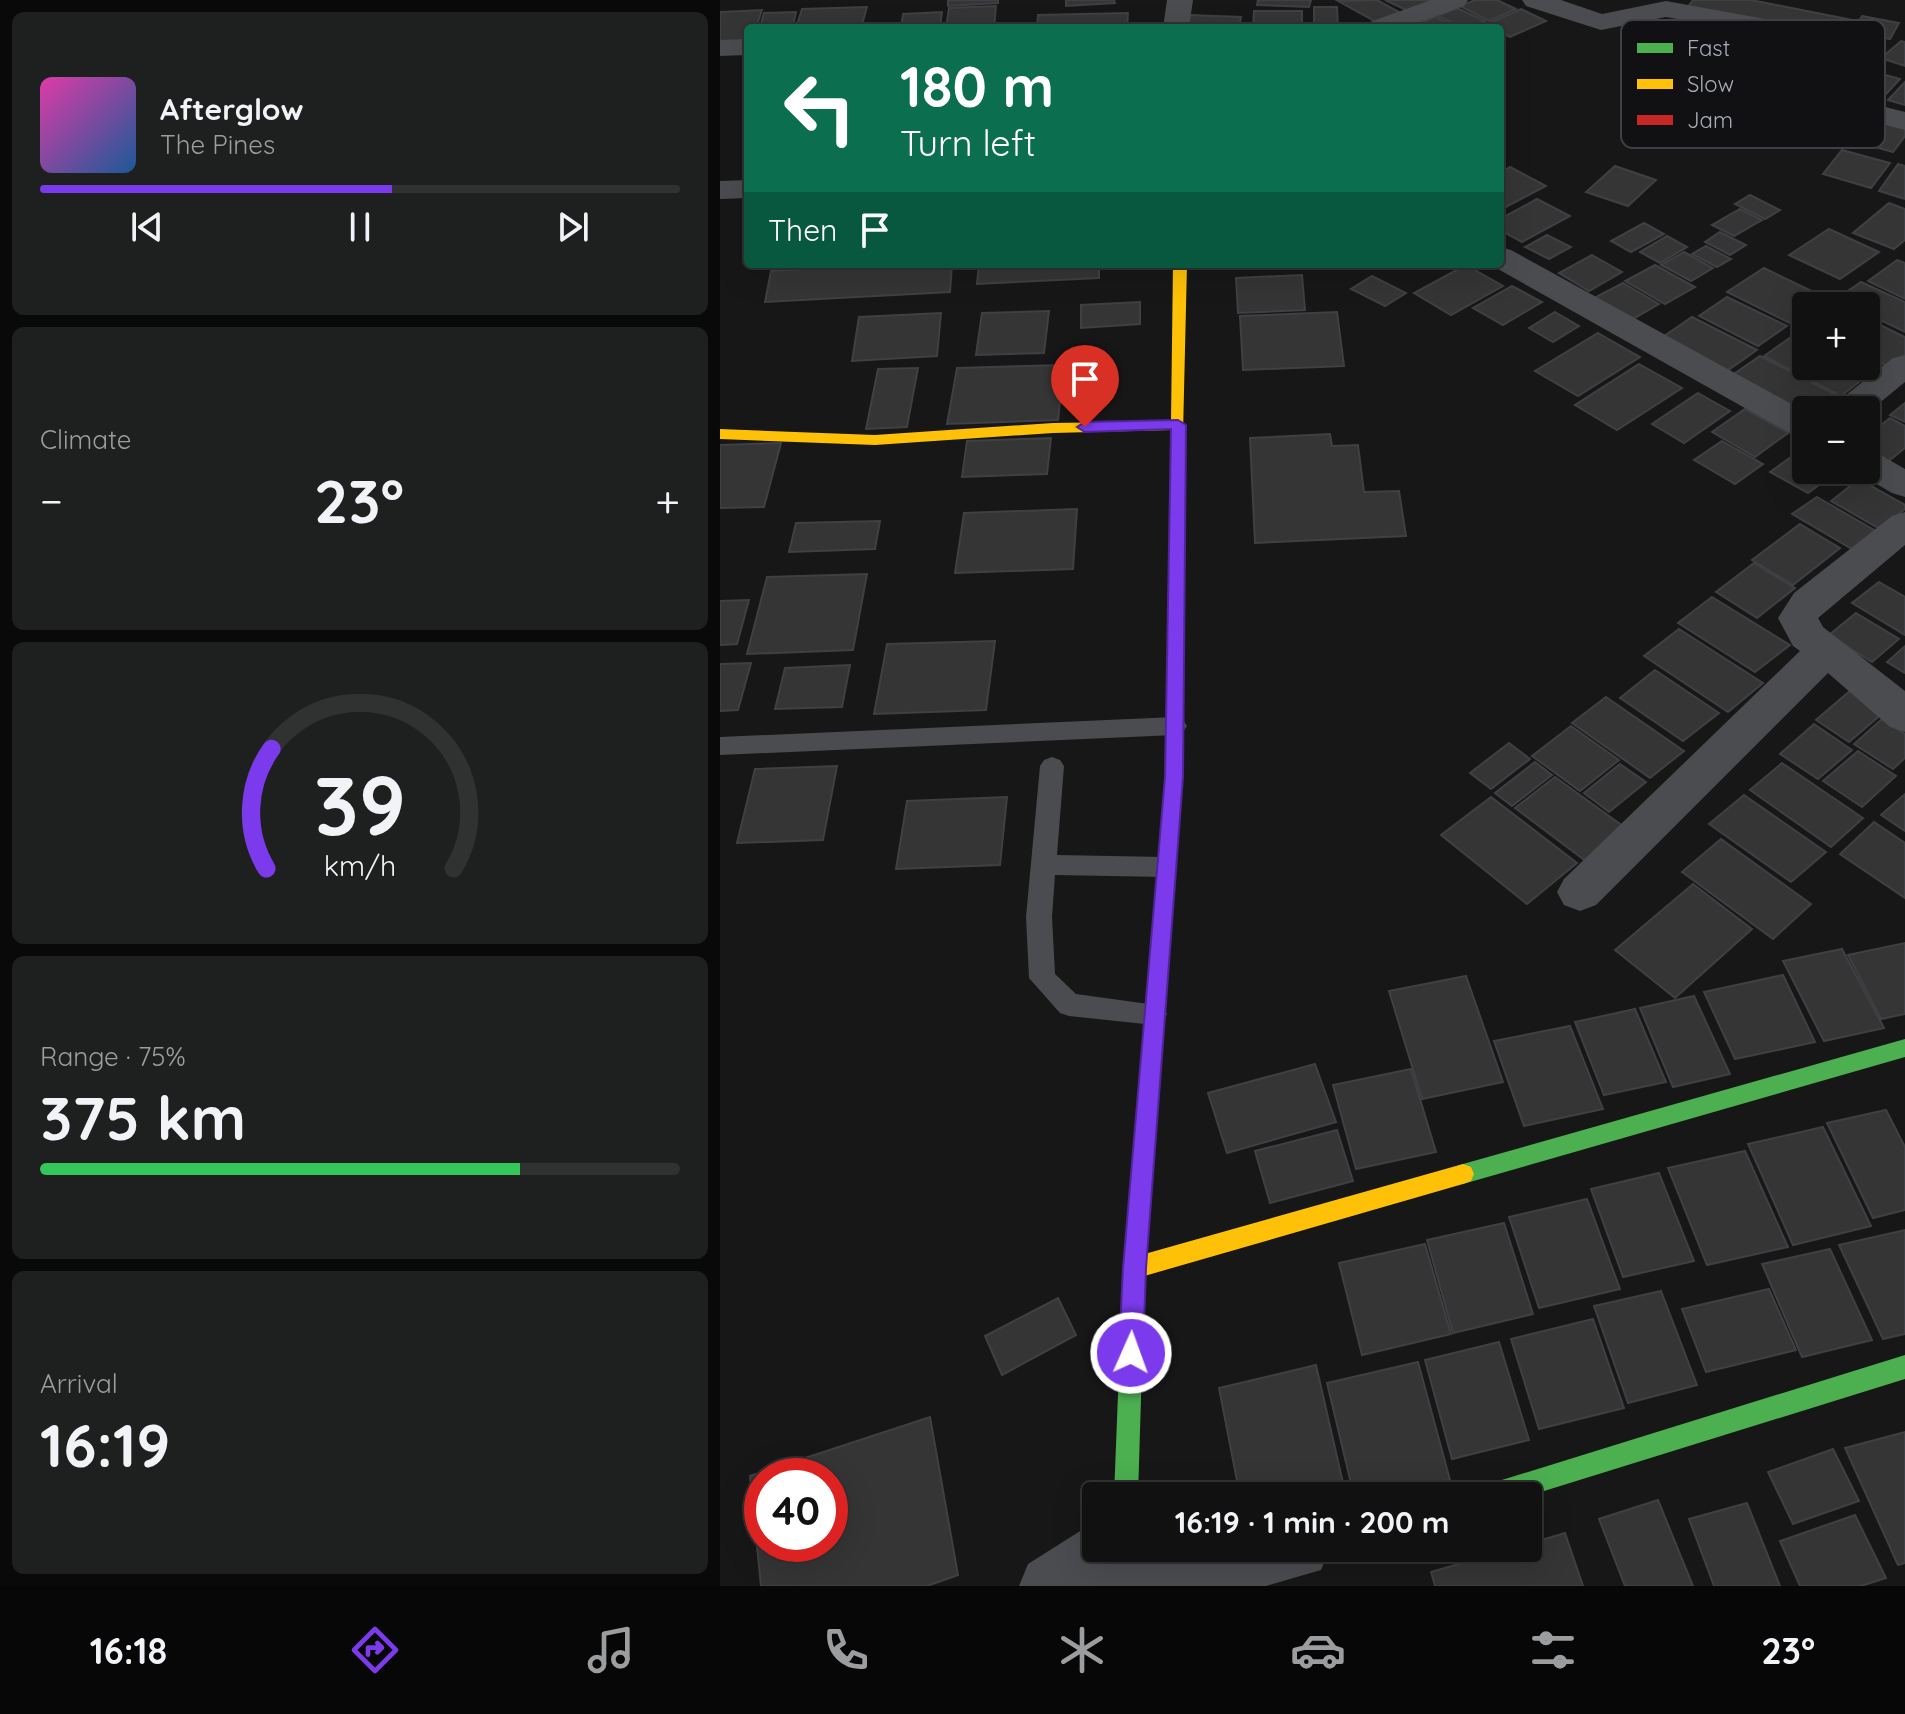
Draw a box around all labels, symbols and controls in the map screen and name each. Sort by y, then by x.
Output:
legend [1621,20,1885,148]
text: Fast [1687,34,1730,62]
text: 180 m [900,51,1054,121]
icon: left [768,56,872,160]
text: Slow [1687,70,1734,98]
text: Afterglow [160,90,303,128]
text: Jam [1687,106,1733,134]
text: Turn left [900,120,1036,165]
text: The Pines [160,128,275,161]
icon: previous [125,205,169,249]
icon: pause [338,205,382,249]
icon: next [551,205,595,249]
icon: arrive [853,208,897,252]
text: Then [768,211,837,249]
map controls [1792,292,1880,484]
button: + [1792,292,1880,380]
pin [1051,345,1119,427]
icon: arrive [1063,357,1107,401]
button: − [1792,396,1880,484]
text: Climate [40,423,131,456]
text: 23° [314,463,404,538]
text: − [40,473,63,528]
text: + [655,473,680,528]
text: 39 [314,752,406,856]
text: km/h [324,847,396,883]
text: Range · 75% [40,1040,186,1073]
text: 375 km [40,1080,246,1155]
position arrow [1089,1311,1173,1395]
text: Arrival [40,1367,118,1400]
text: 16:19 [40,1407,170,1482]
speed limit sign: 40 [744,1458,848,1562]
text: 16:19 · 1 min · 200 m [1175,1503,1449,1541]
icon: directions [347,1622,403,1678]
icon: music [583,1622,639,1678]
icon: phone [818,1622,874,1678]
icon: climate [1054,1622,1110,1678]
icon: car [1290,1622,1346,1678]
icon: filters [1525,1622,1581,1678]
text: 16:18 [90,1628,167,1673]
text: 23° [1761,1628,1815,1673]

